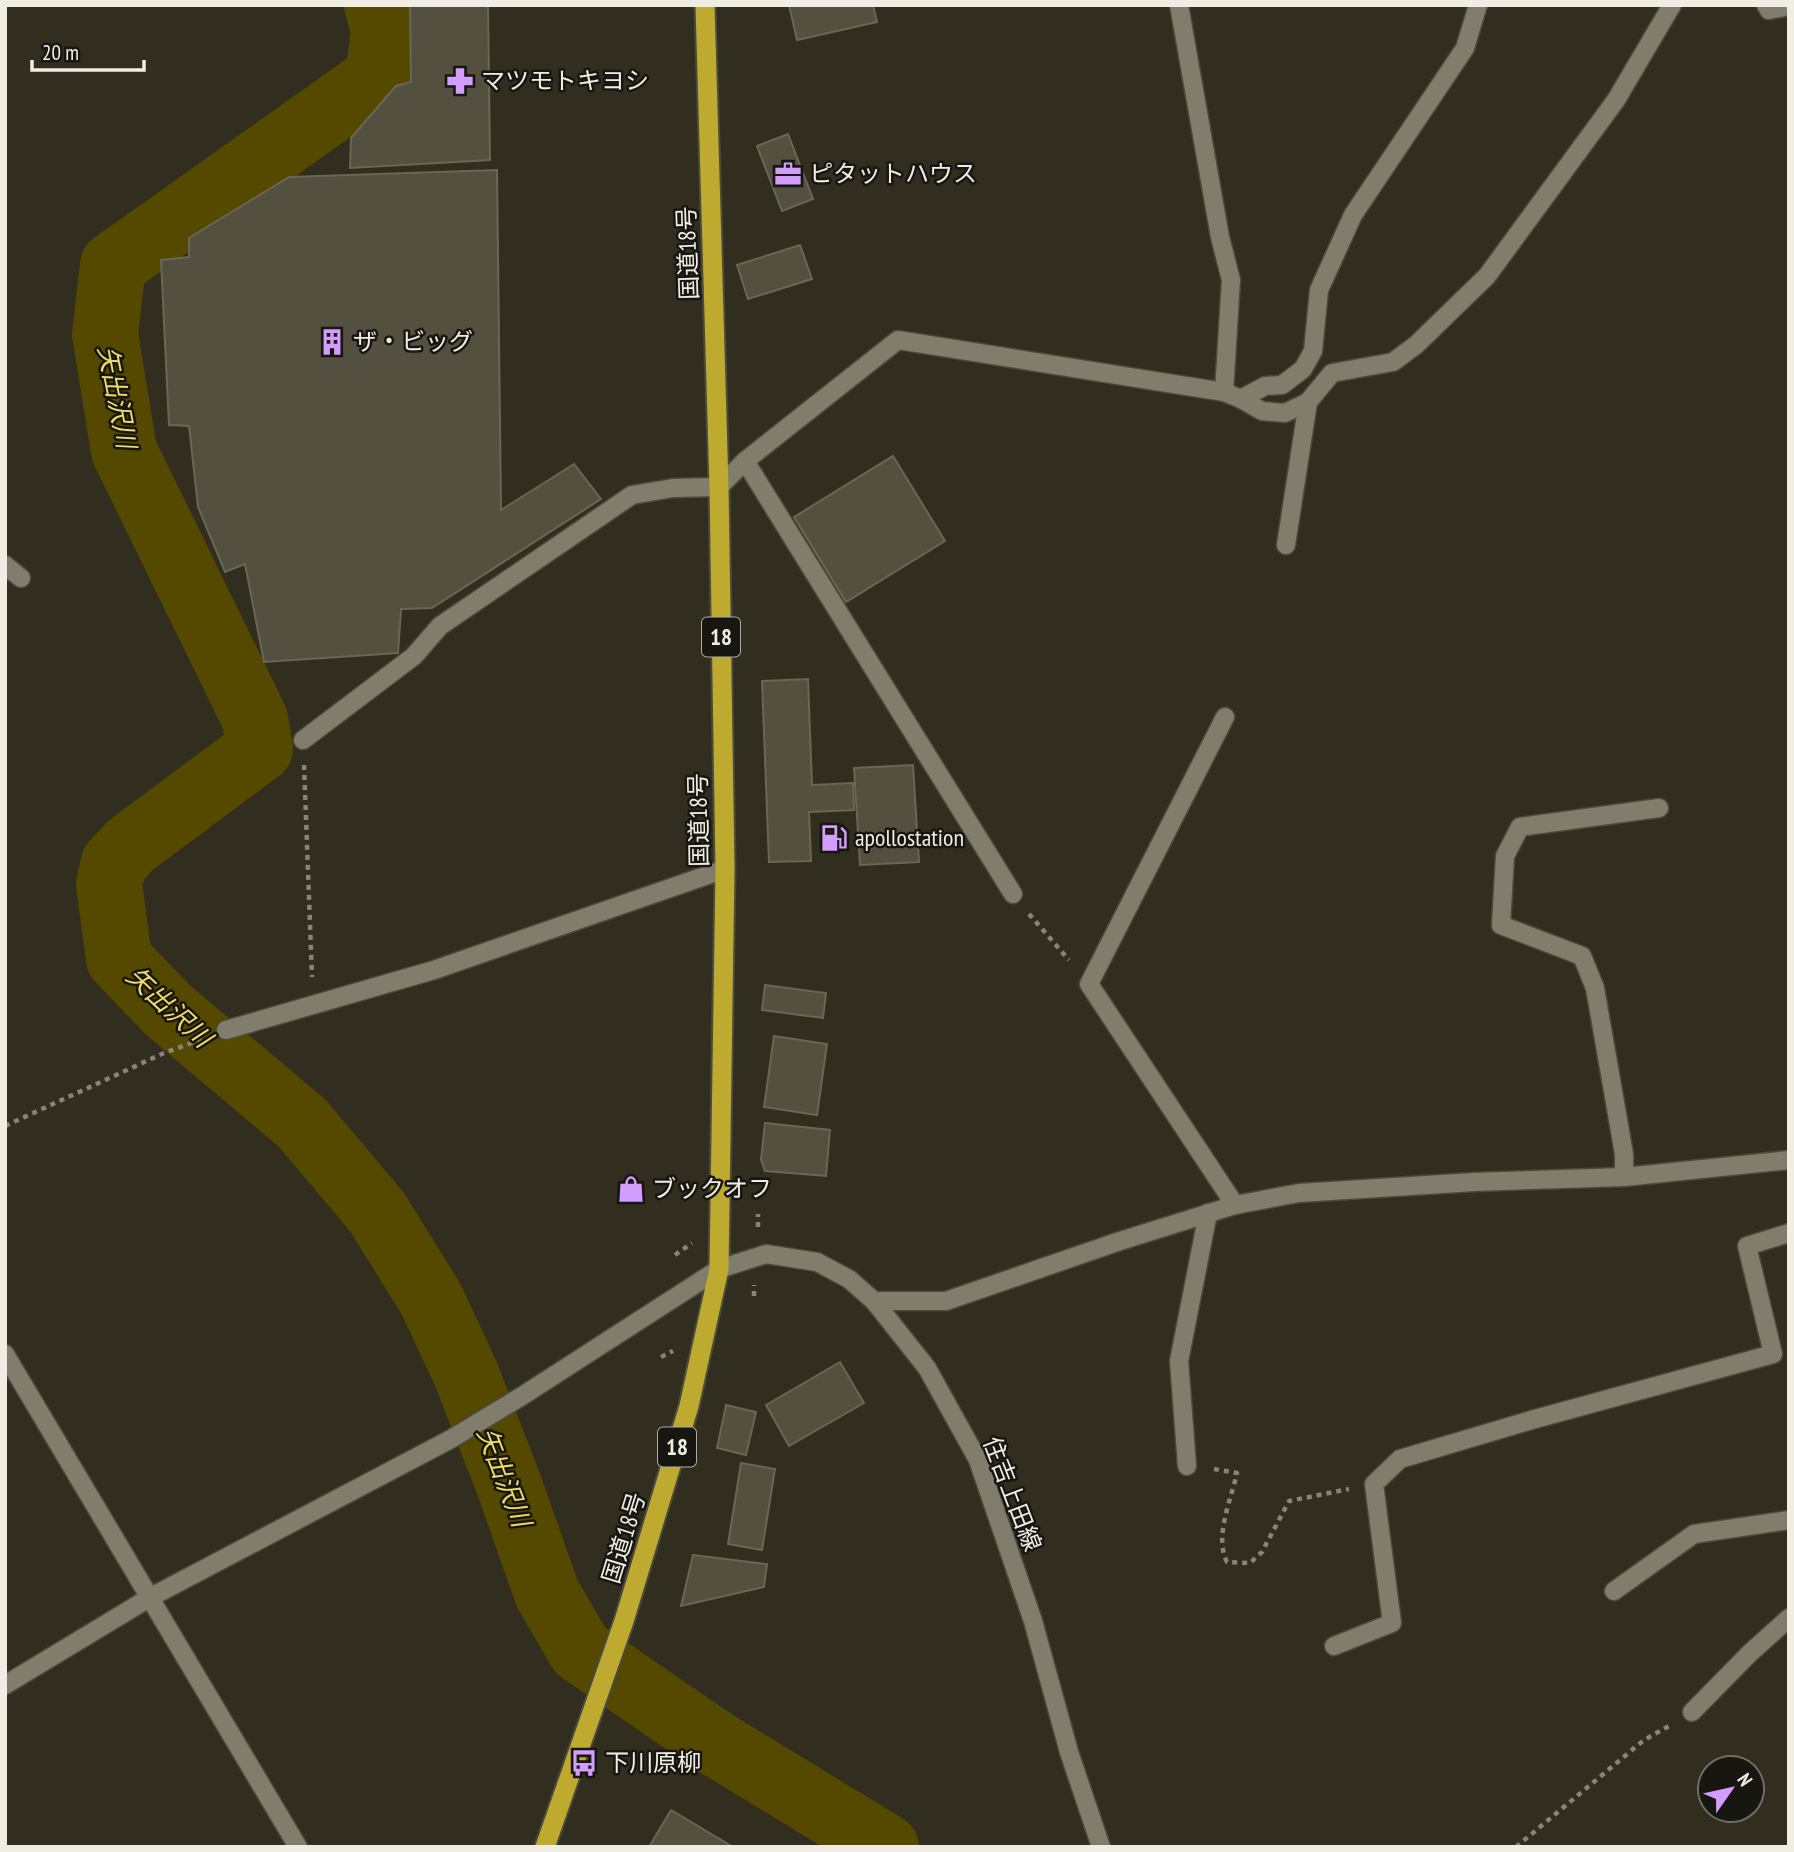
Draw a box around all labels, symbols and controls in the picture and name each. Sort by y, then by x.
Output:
scale bar [32,28,144,72]
text: 20 m [42,39,79,66]
place label: マツモトキヨシ [481,65,649,96]
pharmacy icon: マツモトキヨシ [445,66,475,96]
place label: ピタットハウス [809,158,977,189]
office icon: ピタットハウス [773,159,803,189]
street label: 国道18号 [670,206,705,300]
place label: ザ・ビッグ [353,326,473,357]
building icon: ザ・ビッグ [317,327,347,357]
water label: 矢出沢川 [91,343,144,454]
road number: 18 [702,618,740,656]
street label: 国道18号 [682,773,715,867]
place label: apollostation [855,822,964,853]
fuel station icon: apollostation [819,823,849,853]
water label: 矢出沢川 [120,959,221,1056]
place label: ブックオフ [652,1173,772,1204]
shop icon: ブックオフ [616,1174,646,1204]
water label: 矢出沢川 [470,1422,540,1534]
road number: 18 [658,1428,696,1466]
street label: 住吉上田線 [976,1432,1048,1555]
street label: 国道18号 [595,1489,652,1587]
place label: 下川原柳 [605,1747,701,1778]
bus stop icon: 下川原柳 [569,1748,599,1778]
north arrow [1696,1754,1766,1824]
text: N [1732,1769,1758,1790]

